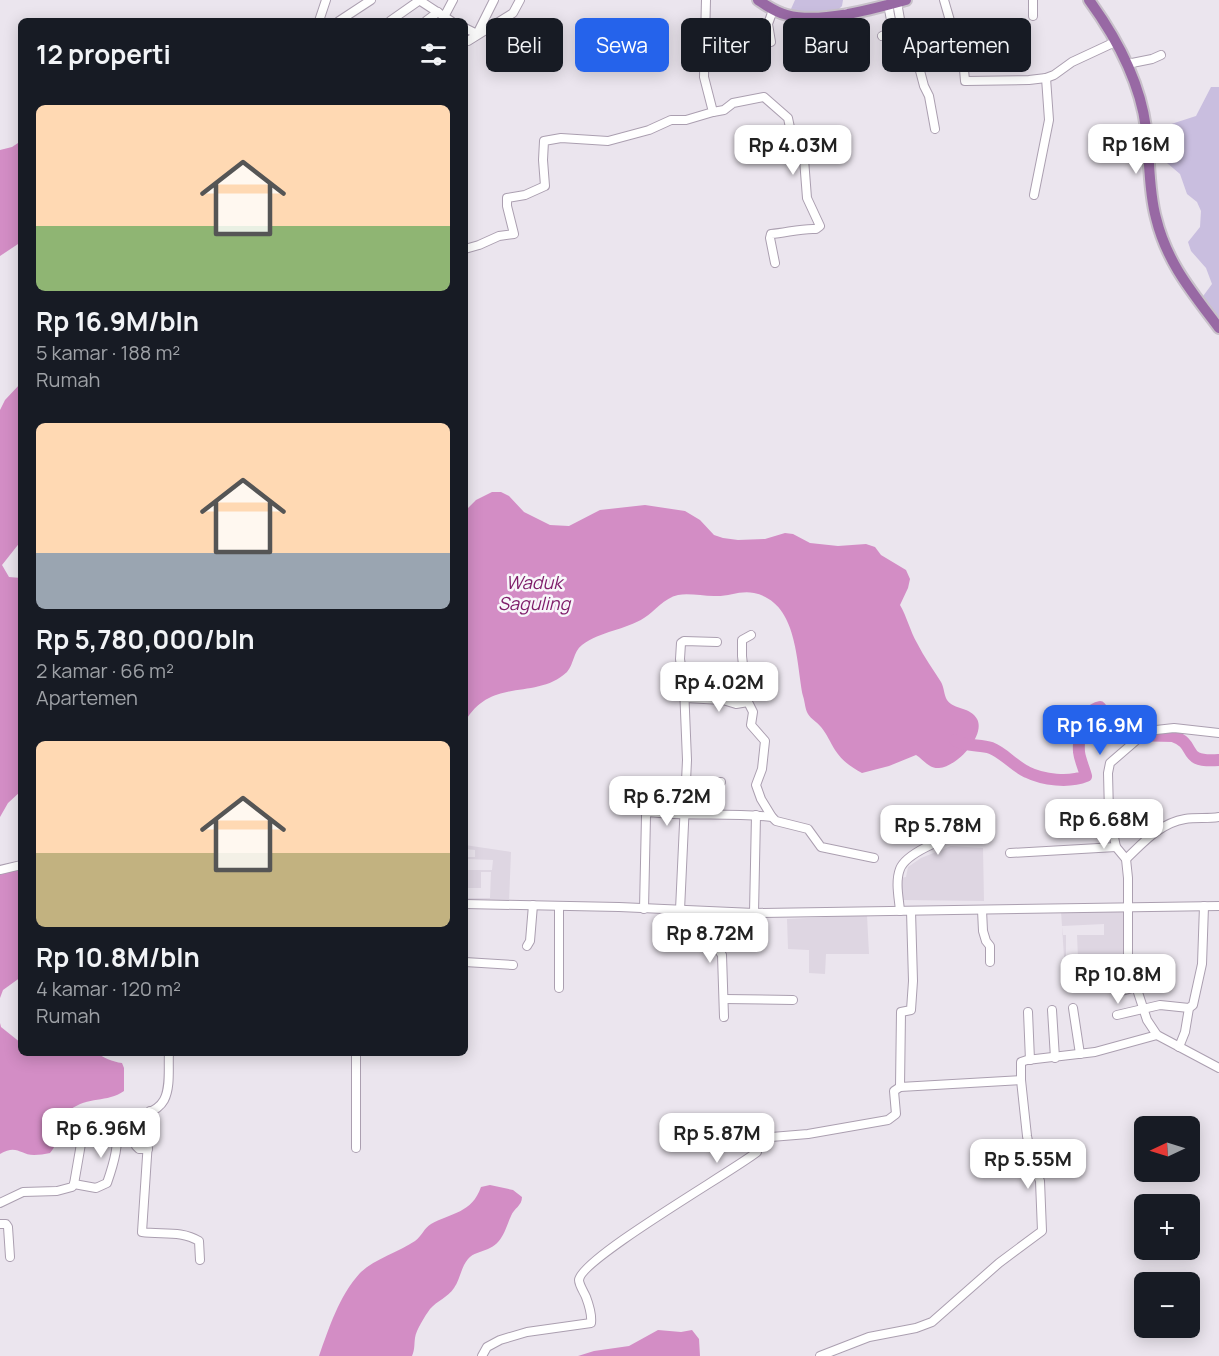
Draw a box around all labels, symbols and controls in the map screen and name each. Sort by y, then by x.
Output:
chip: Beli [486,18,563,72]
chip: Sewa [575,18,669,72]
chip: Filter [681,18,771,72]
chip: Baru [783,18,870,72]
chip: Apartemen [882,18,1031,72]
text: 12 properti [36,36,171,72]
icon: filters [417,38,450,71]
pin: Rp 16M [1087,124,1185,175]
pin: Rp 4.03M [731,125,855,176]
text: Rp 16M [1102,130,1170,157]
text: Rp 4.03M [748,131,838,158]
icon: home [189,144,297,252]
text: Rp 16.9M/bln [36,303,199,339]
text: 5 kamar · 188 m² [36,339,180,366]
text: Rumah [36,366,100,393]
icon: home [189,462,297,570]
water label: Waduk Saguling [498,570,571,615]
text: Rp 5,780,000/bln [36,621,254,657]
text: 2 kamar · 66 m² [36,657,174,684]
pin: Rp 4.02M [657,662,781,713]
text: Rp 4.02M [674,668,764,695]
text: Apartemen [36,684,138,711]
pin: Rp 16.9M [1038,705,1162,756]
text: Rp 16.9M [1057,711,1143,738]
pin: Rp 6.72M [605,776,729,827]
icon: home [189,780,297,888]
text: Rp 6.72M [623,782,711,809]
pin: Rp 6.68M [1042,799,1166,850]
pin: Rp 5.78M [876,805,1000,856]
text: Rp 6.68M [1059,805,1149,832]
text: Rp 5.78M [894,811,982,838]
pin: Rp 8.72M [648,913,772,964]
text: Rp 8.72M [666,919,754,946]
text: Rp 10.8M/bln [36,939,200,975]
pin: Rp 10.8M [1056,954,1180,1005]
text: Rp 10.8M [1075,960,1161,987]
text: 4 kamar · 120 m² [36,975,181,1002]
text: Rumah [36,1002,100,1029]
pin: Rp 6.96M [39,1108,163,1159]
pin: Rp 5.87M [655,1113,779,1164]
text: Rp 6.96M [56,1114,146,1141]
north arrow [1134,1116,1200,1182]
map controls [1134,1116,1200,1338]
text: Rp 5.87M [673,1119,761,1146]
pin: Rp 5.55M [966,1139,1090,1190]
text: Rp 5.55M [984,1145,1072,1172]
button: + [1134,1194,1200,1260]
button: − [1134,1272,1200,1338]

